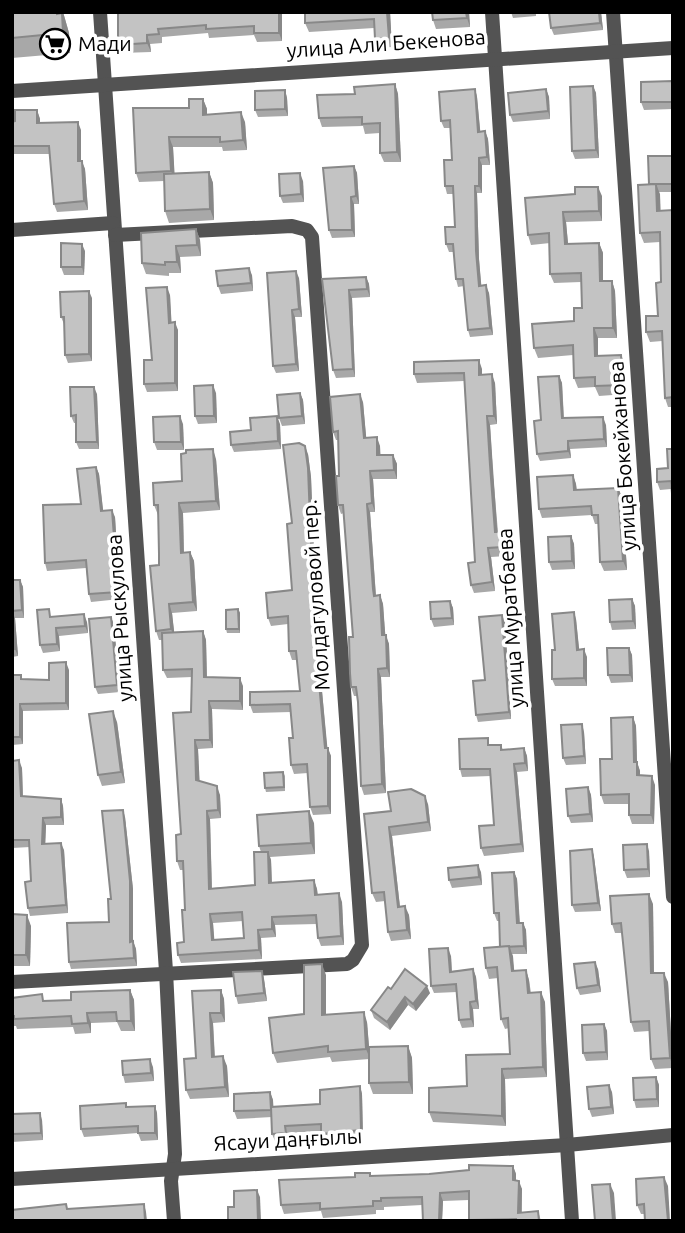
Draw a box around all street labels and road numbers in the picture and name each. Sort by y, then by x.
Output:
street label: улица Али Бекенова [286,24,486,62]
street label: улица Бокейханова [603,360,641,552]
street label: Молдагуловой пер. [296,499,334,691]
street label: улица Муратбаева [492,527,528,709]
street label: улица Рыскулова [101,534,137,703]
street label: Ясауи даңғылы [213,1123,363,1155]

